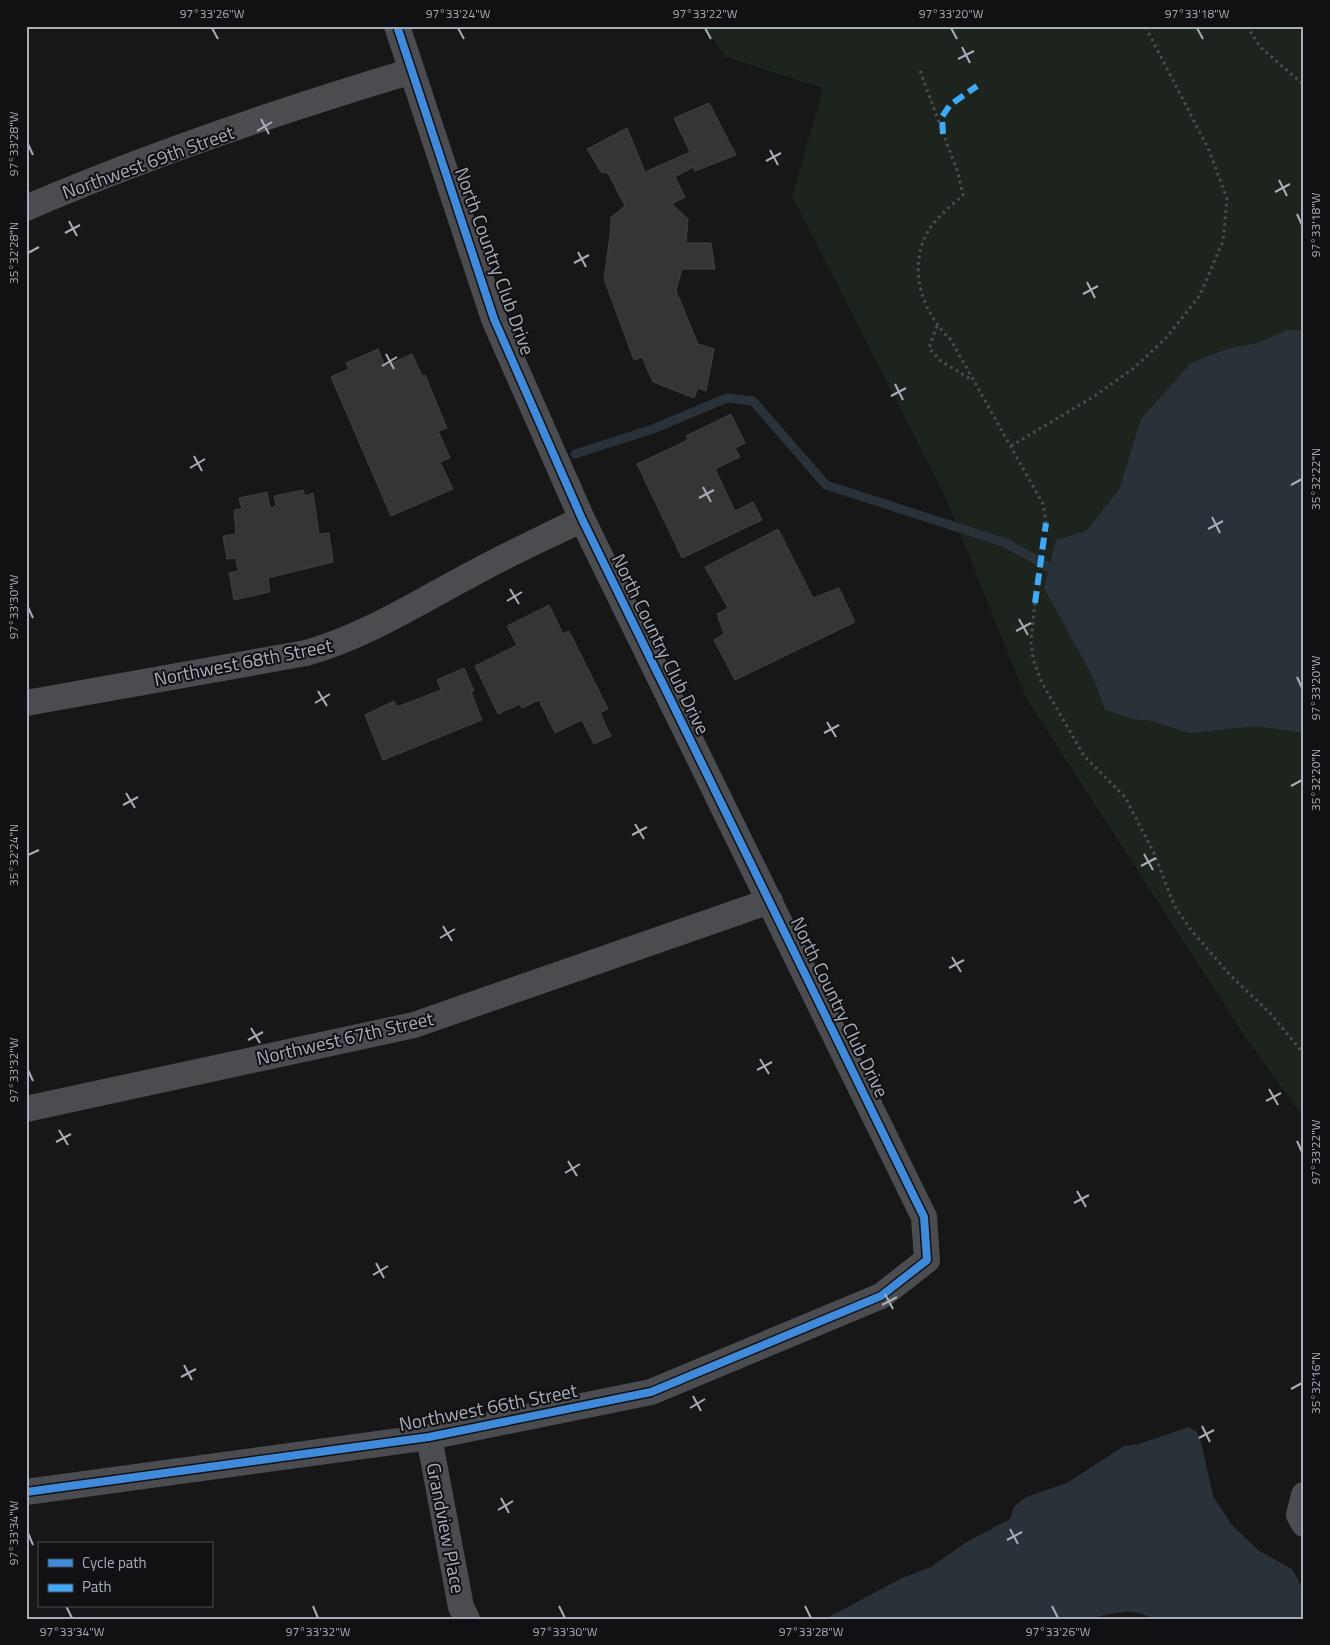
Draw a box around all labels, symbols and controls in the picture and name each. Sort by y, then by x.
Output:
text: 97°33'26"W [180,4,245,23]
text: 97°33'24"W [426,4,491,23]
text: 97°33'22"W [673,4,738,23]
text: 97°33'20"W [919,4,984,23]
text: 97°33'18"W [1165,4,1230,23]
text: 97°33'28"W [4,111,23,176]
street label: Northwest 69th Street [58,117,238,206]
street label: North Country Club Drive [448,163,543,359]
text: 97°33'18"W [1306,192,1325,257]
text: 35°32'28"N [4,222,23,284]
text: 35°32'22"N [1306,448,1325,510]
street label: North Country Club Drive [605,548,718,739]
text: 97°33'30"W [4,574,23,639]
street label: Northwest 68th Street [151,630,335,693]
text: 97°33'20"W [1306,655,1325,720]
text: 35°32'20"N [1306,749,1325,811]
text: 35°32'24"N [4,824,23,886]
street label: North Country Club Drive [784,911,897,1102]
street label: Northwest 67th Street [253,1003,437,1072]
text: 97°33'32"W [4,1037,23,1102]
text: 97°33'22"W [1306,1119,1325,1184]
text: 35°32'16"N [1306,1352,1325,1414]
street label: Northwest 66th Street [396,1375,580,1438]
street label: Grandview Place [420,1460,473,1596]
text: 97°33'34"W [4,1500,23,1565]
legend [38,1542,212,1608]
text: Cycle path [82,1551,147,1574]
text: Path [82,1575,112,1598]
text: 97°33'34"W [40,1622,105,1641]
text: 97°33'32"W [286,1622,351,1641]
text: 97°33'30"W [533,1622,598,1641]
text: 97°33'28"W [779,1622,844,1641]
text: 97°33'26"W [1026,1622,1091,1641]

